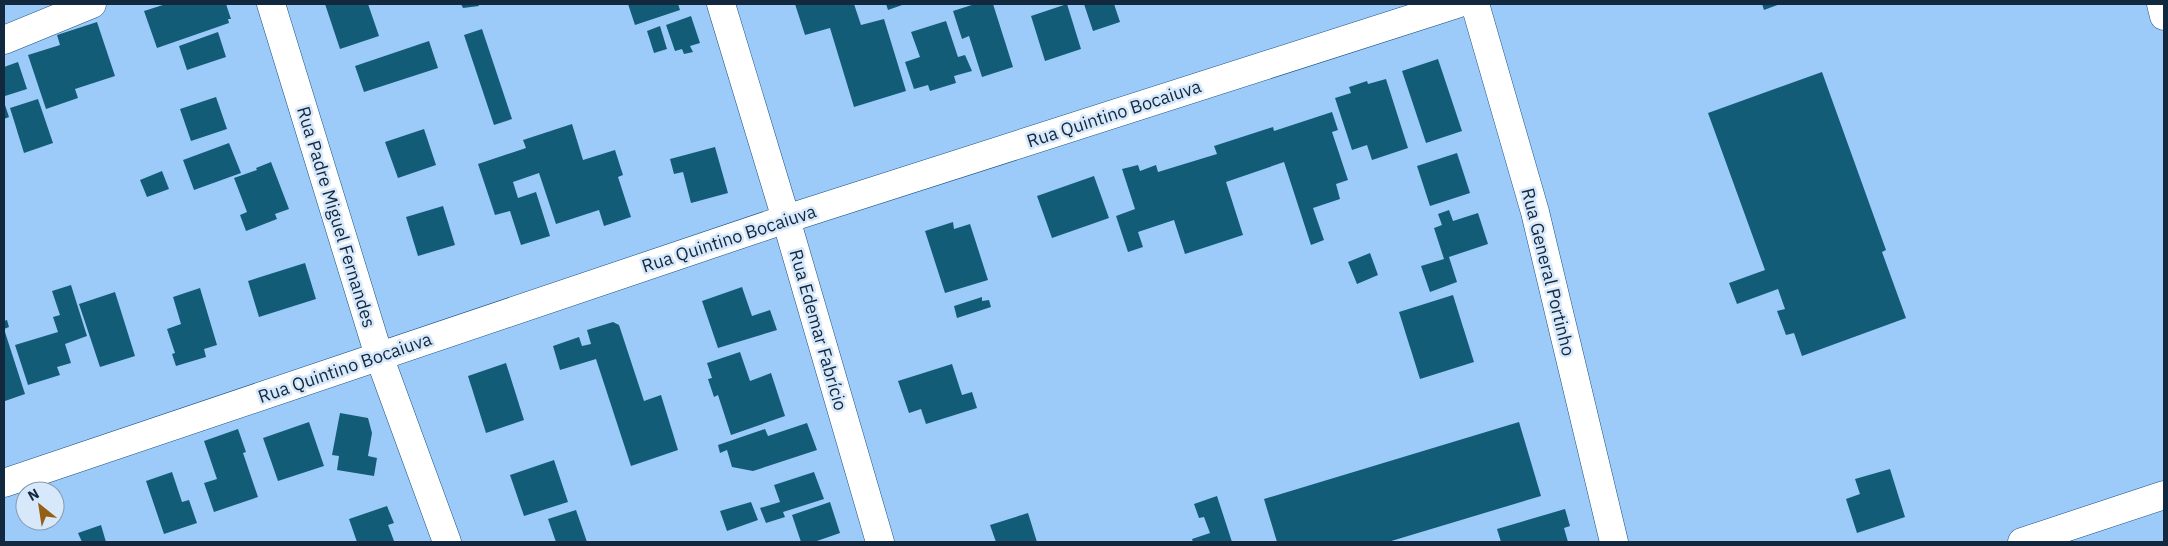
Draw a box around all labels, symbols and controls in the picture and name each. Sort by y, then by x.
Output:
street label: Rua Quintino Bocaiuva [1024,74,1204,153]
street label: Rua Padre Miguel Fernandes [292,103,381,330]
street label: Rua General Portinho [1517,186,1580,358]
street label: Rua Quintino Bocaiuva [639,199,819,278]
street label: Rua Edemar Fabrício [784,247,852,413]
street label: Rua Quintino Bocaiuva [255,327,435,408]
north arrow [15,481,65,531]
text: N [25,484,42,505]

